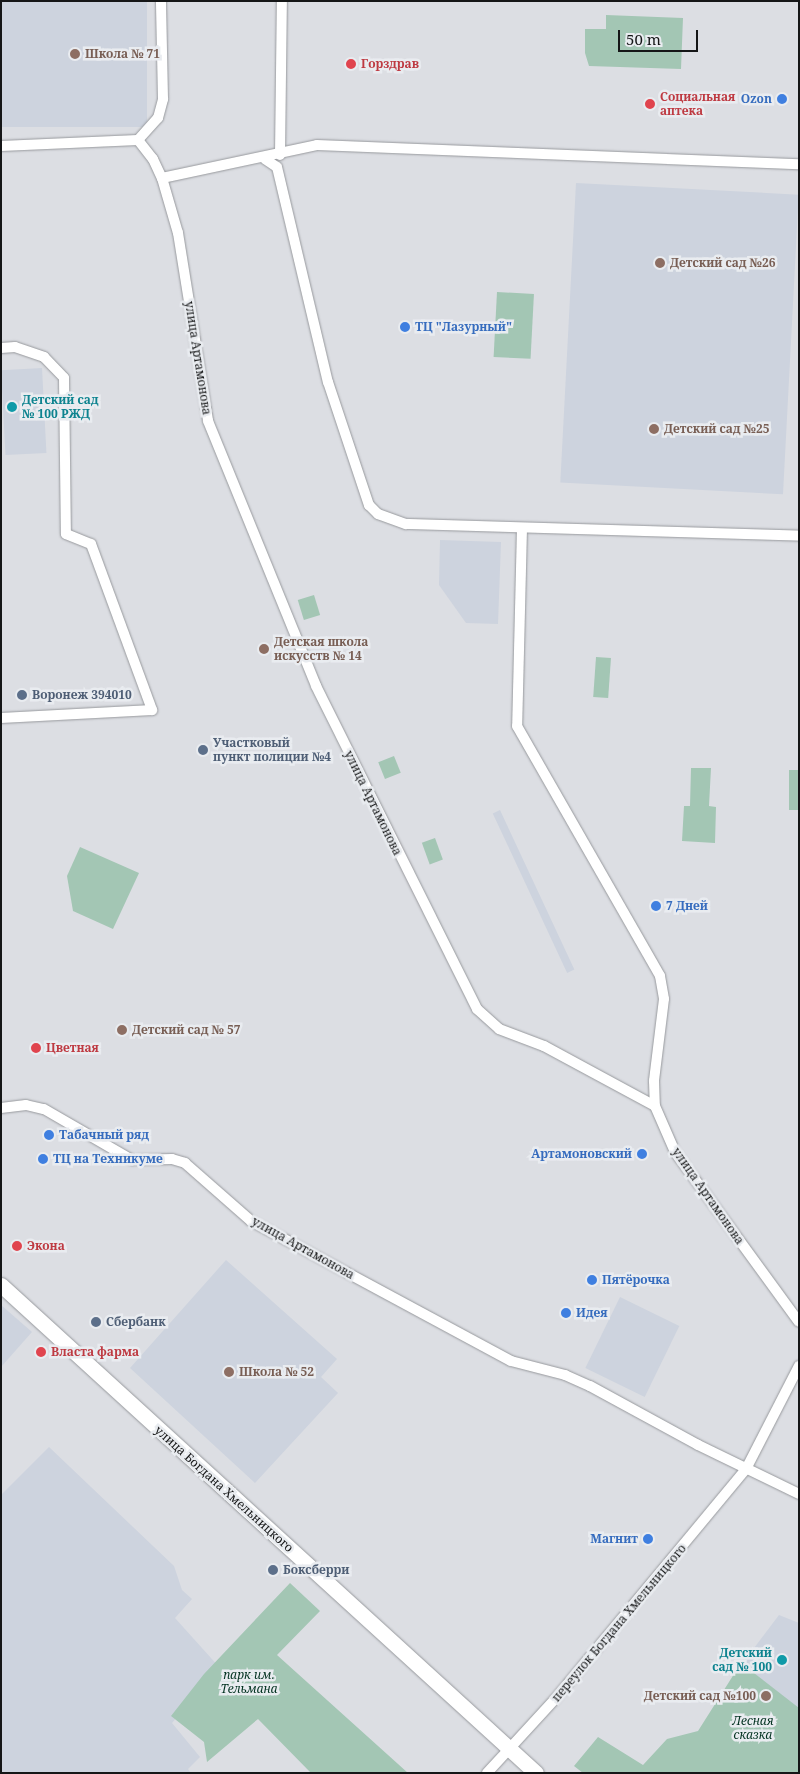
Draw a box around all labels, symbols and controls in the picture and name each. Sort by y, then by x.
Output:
scale bar [620,20,700,52]
text: 50 m [626,29,661,49]
place label: Школа № 71 [85,47,160,61]
marker: Школа № 71 [69,48,81,60]
place label: Горздрав [361,57,419,71]
marker: Горздрав [345,58,357,70]
place label: Социальная аптека [660,90,735,118]
place label: Ozon [741,92,772,106]
marker: Ozon [776,93,788,105]
marker: Социальная аптека [644,98,656,110]
place label: Детский сад №26 [670,256,775,270]
marker: Детский сад №26 [654,257,666,269]
street label: улица Артамонова [182,300,214,416]
place label: ТЦ "Лазурный" [415,320,512,334]
marker: ТЦ "Лазурный" [399,321,411,333]
place label: Детский сад № 100 РЖД [22,393,98,421]
marker: Детский сад № 100 РЖД [6,401,18,413]
place label: Детский сад №25 [664,422,769,436]
marker: Детский сад №25 [648,423,660,435]
place label: Детская школа искусств № 14 [274,635,368,663]
marker: Детская школа искусств № 14 [258,643,270,655]
place label: Воронеж 394010 [32,688,132,702]
marker: Воронеж 394010 [16,689,28,701]
place label: Участковый пункт полиции №4 [213,736,331,764]
marker: Участковый пункт полиции №4 [197,744,209,756]
street label: улица Артамонова [341,748,405,858]
place label: 7 Дней [666,899,708,913]
marker: 7 Дней [650,900,662,912]
place label: Детский сад № 57 [132,1023,241,1037]
marker: Детский сад № 57 [116,1024,128,1036]
place label: Цветная [46,1041,99,1055]
marker: Цветная [30,1042,42,1054]
place label: Табачный ряд [59,1128,149,1142]
marker: Табачный ряд [43,1129,55,1141]
street label: улица Артамонова [669,1145,747,1247]
place label: Артамоновский [531,1147,632,1161]
marker: Артамоновский [636,1148,648,1160]
place label: ТЦ на Техникуме [53,1152,163,1166]
marker: ТЦ на Техникуме [37,1153,49,1165]
street label: улица Артамонова [249,1214,357,1282]
place label: Экона [27,1239,65,1253]
marker: Экона [11,1240,23,1252]
place label: Пятёрочка [602,1273,670,1287]
marker: Пятёрочка [586,1274,598,1286]
place label: Идея [576,1306,607,1320]
marker: Идея [560,1307,572,1319]
place label: Сбербанк [106,1315,166,1329]
marker: Сбербанк [90,1316,102,1328]
place label: Власта фарма [51,1345,139,1359]
marker: Власта фарма [35,1346,47,1358]
place label: Школа № 52 [239,1365,314,1379]
marker: Школа № 52 [223,1366,235,1378]
street label: улица Богдана Хмельницкого [152,1423,296,1555]
place label: Магнит [590,1532,638,1546]
marker: Магнит [642,1533,654,1545]
street label: переулок Богдана Хмельницкого [549,1541,689,1705]
place label: Боксберри [283,1563,349,1577]
marker: Боксберри [267,1564,279,1576]
place label: Детский сад № 100 [712,1646,772,1674]
marker: Детский сад № 100 [776,1654,788,1666]
park label: парк им. Тельмана [221,1668,277,1696]
place label: Детский сад №100 [644,1689,756,1703]
marker: Детский сад №100 [760,1690,772,1702]
park label: Лесная сказка [732,1714,774,1742]

